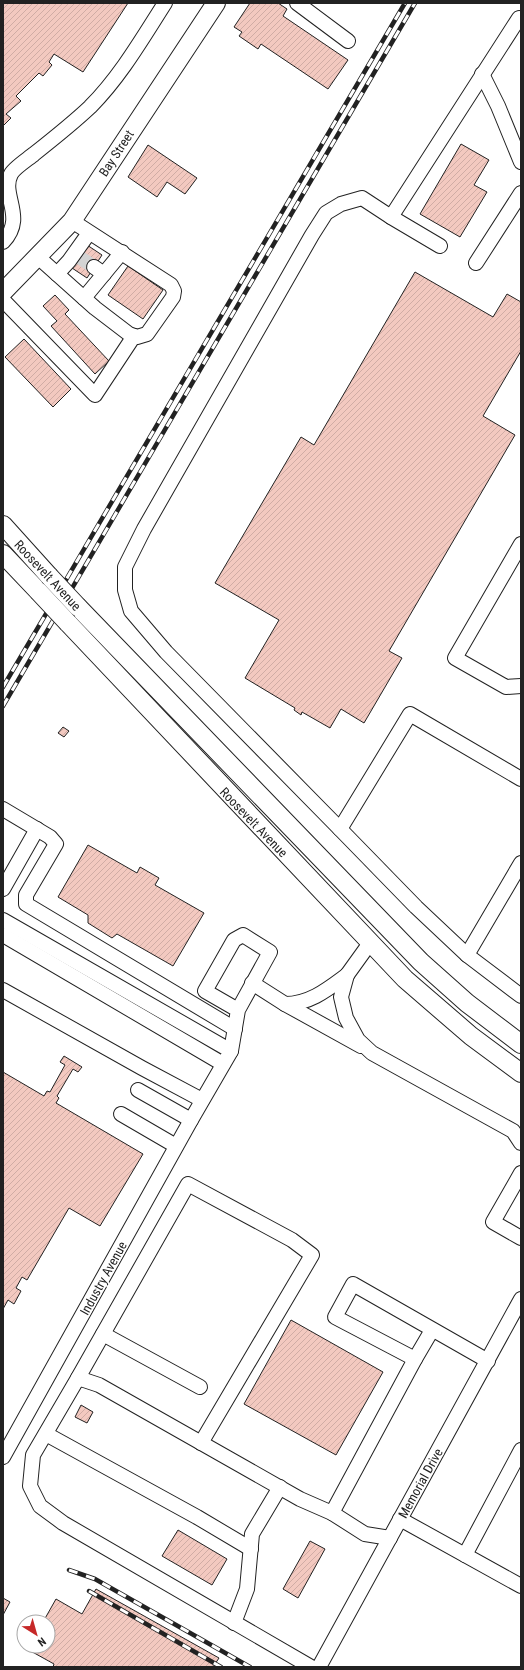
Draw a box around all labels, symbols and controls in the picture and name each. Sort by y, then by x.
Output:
street label: Bay Street [96,127,137,179]
street label: Roosevelt Avenue [11,537,84,614]
street label: Roosevelt Avenue [217,785,291,860]
street label: Industry Avenue [77,1239,130,1318]
street label: Memorial Drive [395,1446,446,1521]
north arrow [16,1614,56,1654]
text: N [35,1634,48,1649]

